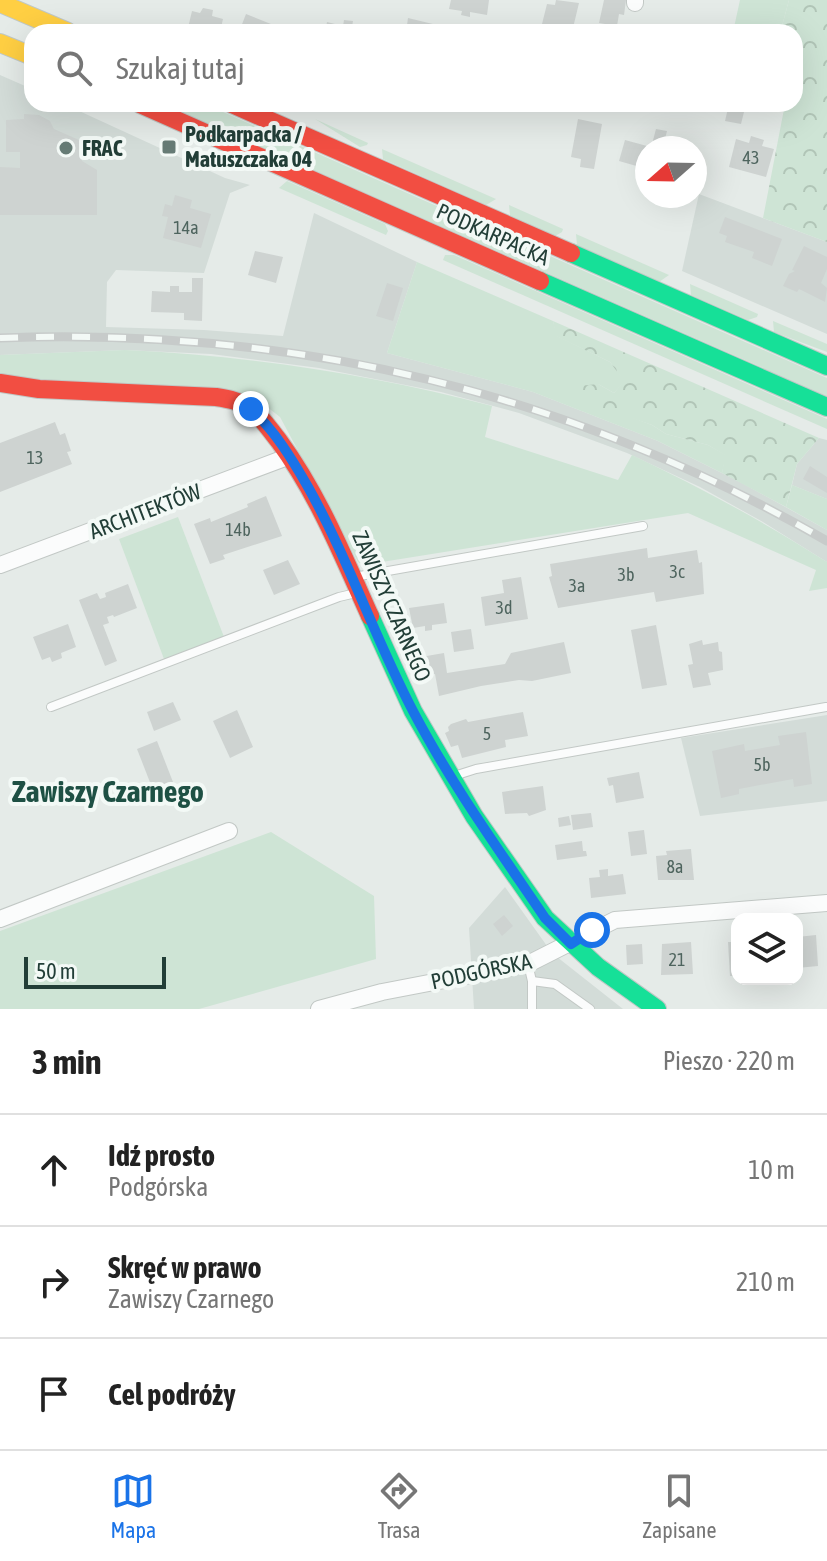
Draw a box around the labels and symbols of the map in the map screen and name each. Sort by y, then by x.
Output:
place label: Podkarpacka / Matuszczaka 04 [185,121,312,172]
place label: FRAC [82,135,123,161]
north arrow [635,136,707,208]
marker: Podkarpacka / Matuszczaka 04 [160,138,178,156]
marker: FRAC [57,139,75,157]
house number: 43 [743,147,759,168]
street label: PODKARPACKA [433,198,554,271]
house number: 14a [173,217,199,238]
route end [233,391,269,427]
house number: 13 [27,447,43,468]
street label: ARCHITEKTÓW [86,478,205,544]
house number: 14b [225,519,251,540]
street label: ZAWISZY CZARNEGO [347,527,437,685]
house number: 3c [669,561,685,582]
house number: 3b [618,564,635,585]
house number: 3a [569,575,585,596]
house number: 3d [496,597,513,618]
house number: 5 [483,723,491,744]
house number: 5b [754,754,771,775]
district label: Zawiszy Czarnego [12,774,204,808]
house number: 8a [667,856,683,877]
route start [574,912,610,948]
street label: PODGÓRSKA [428,948,534,994]
house number: 21 [669,949,685,970]
scale bar [24,953,166,989]

